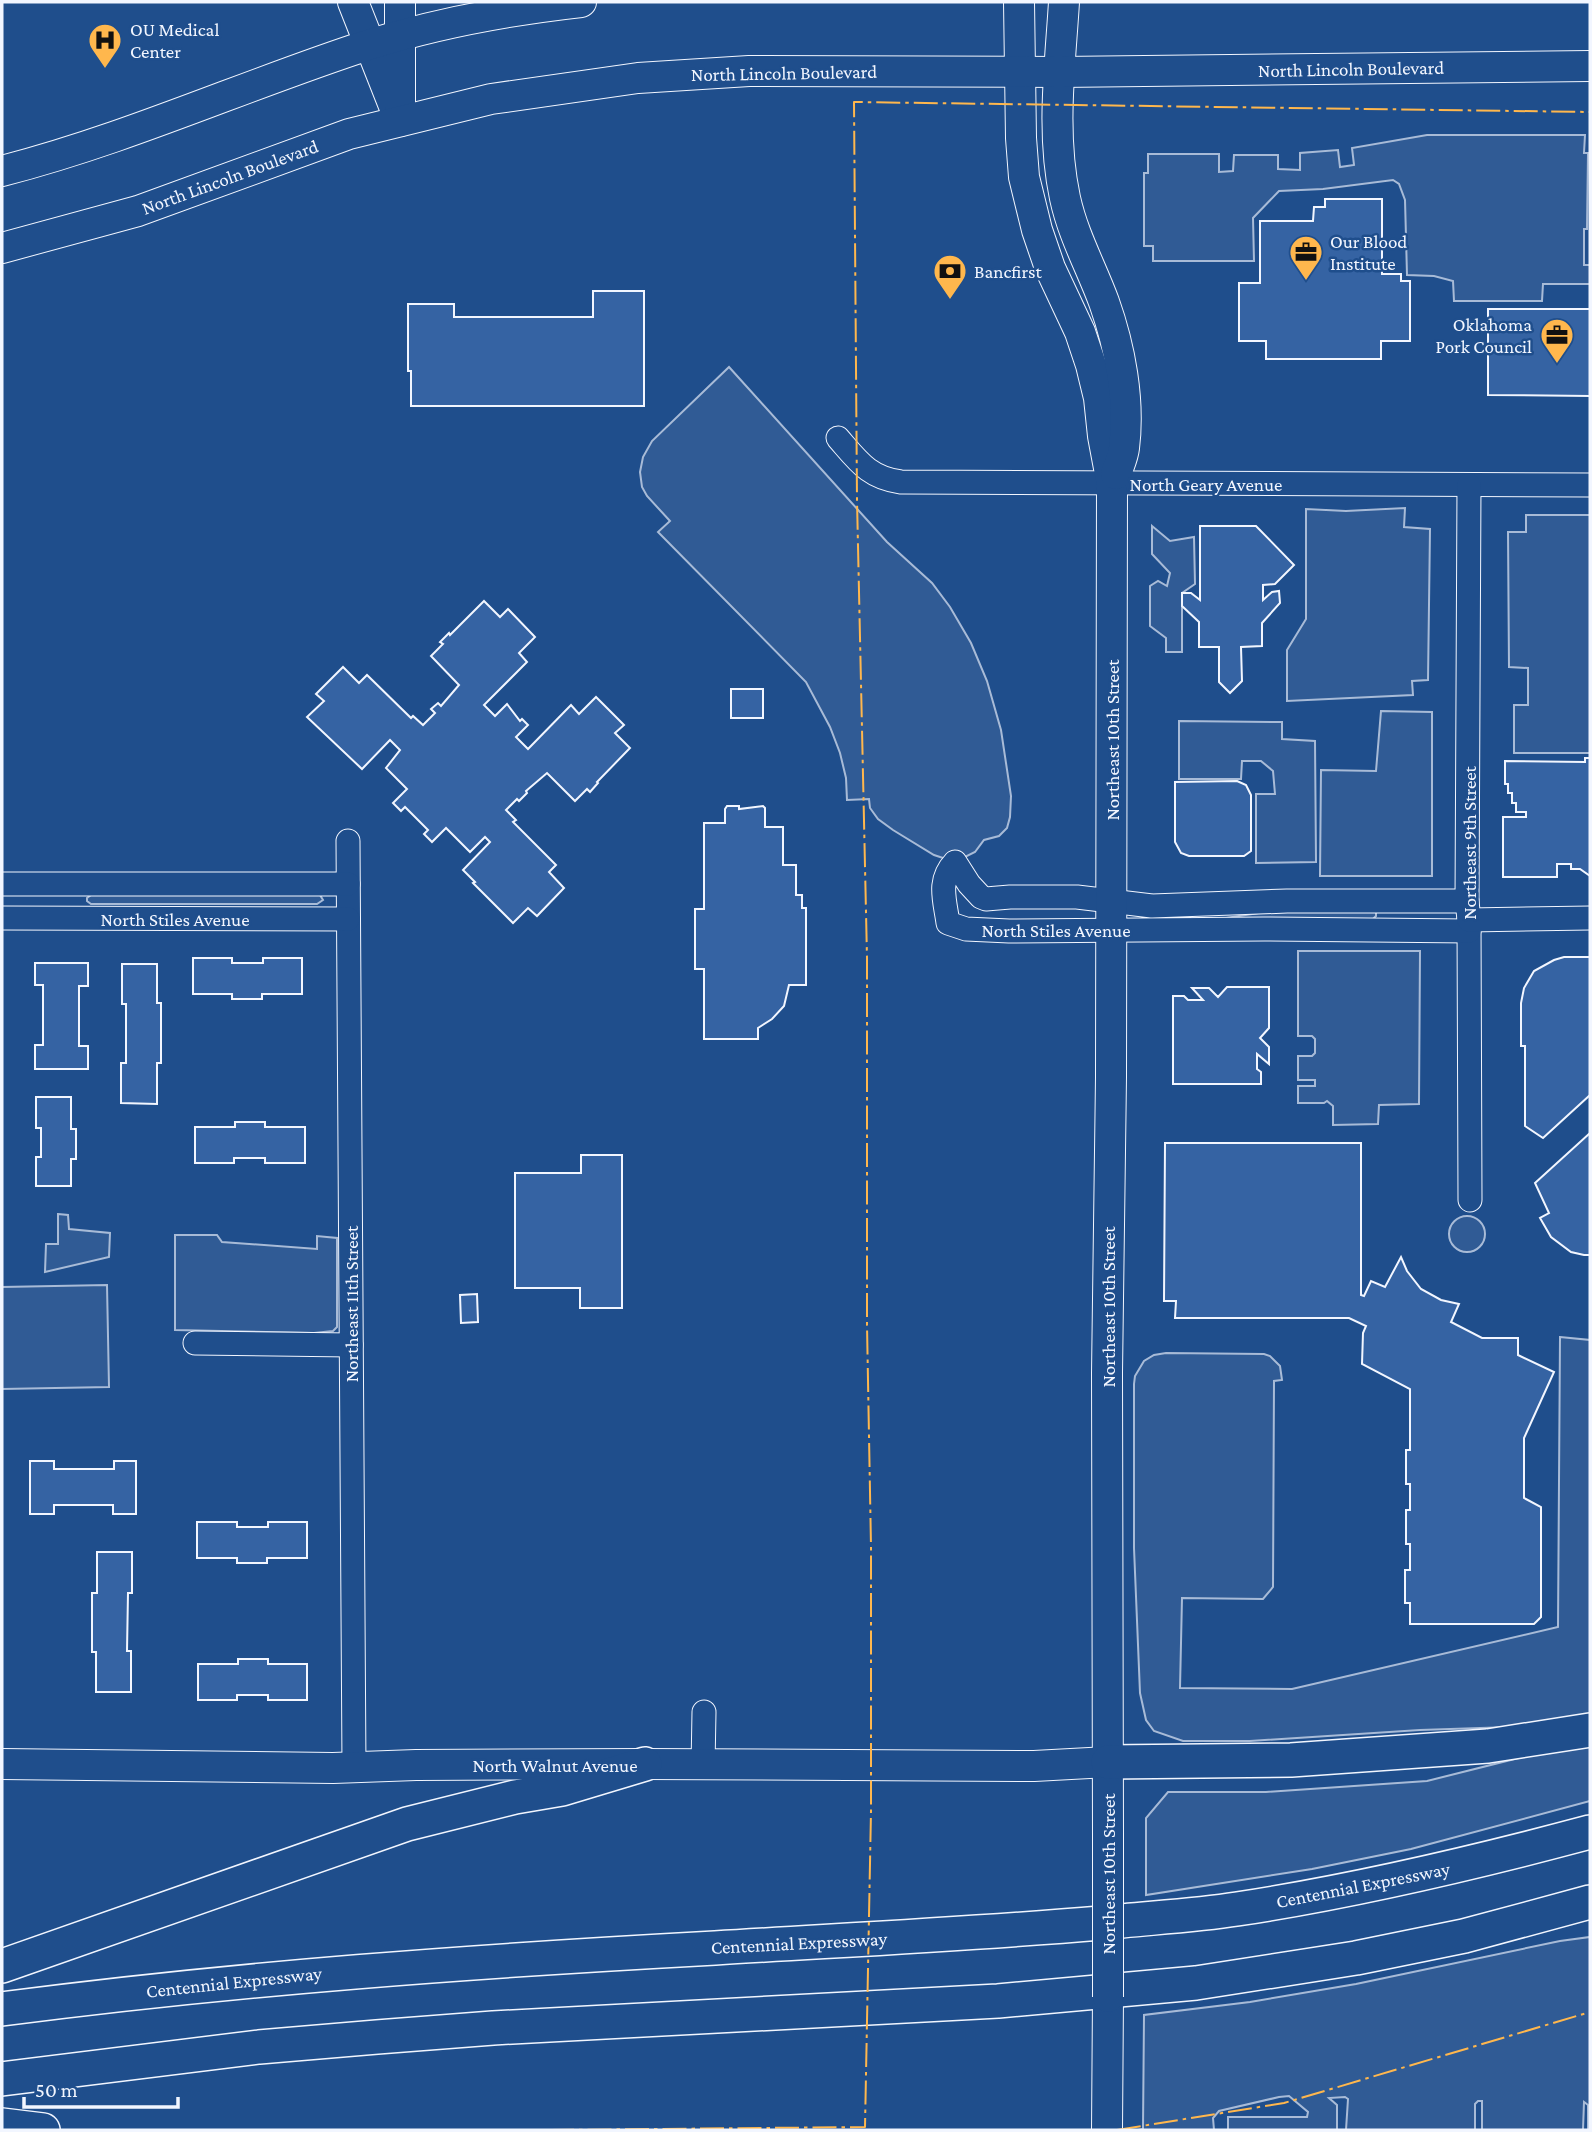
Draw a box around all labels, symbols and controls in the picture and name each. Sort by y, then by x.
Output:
place label: OU Medical Center [130,19,219,62]
hospital icon: OU Medical Center [86,21,124,70]
street label: North Lincoln Boulevard [1258,57,1444,81]
street label: North Lincoln Boulevard [691,61,877,85]
street label: North Lincoln Boulevard [139,135,321,219]
place label: Our Blood Institute [1330,231,1407,274]
office icon: Our Blood Institute [1287,233,1325,282]
bank icon: Bancfirst [931,252,969,301]
place label: Bancfirst [974,261,1043,282]
place label: Oklahoma Pork Council [1435,314,1532,357]
office icon: Oklahoma Pork Council [1538,316,1576,365]
street label: North Geary Avenue [1130,474,1282,495]
street label: Northeast 10th Street [1102,659,1123,821]
street label: Northeast 9th Street [1459,765,1480,920]
street label: North Stiles Avenue [100,909,250,930]
street label: North Stiles Avenue [981,920,1131,941]
street label: Northeast 11th Street [341,1225,362,1382]
street label: Northeast 10th Street [1098,1226,1119,1388]
street label: North Walnut Avenue [472,1755,638,1776]
street label: Northeast 10th Street [1098,1793,1119,1955]
street label: Centennial Expressway [1274,1858,1452,1912]
street label: Centennial Expressway [710,1928,888,1958]
street label: Centennial Expressway [145,1962,323,2002]
scale bar [24,2066,178,2110]
text: 50 m [35,2078,78,2102]

